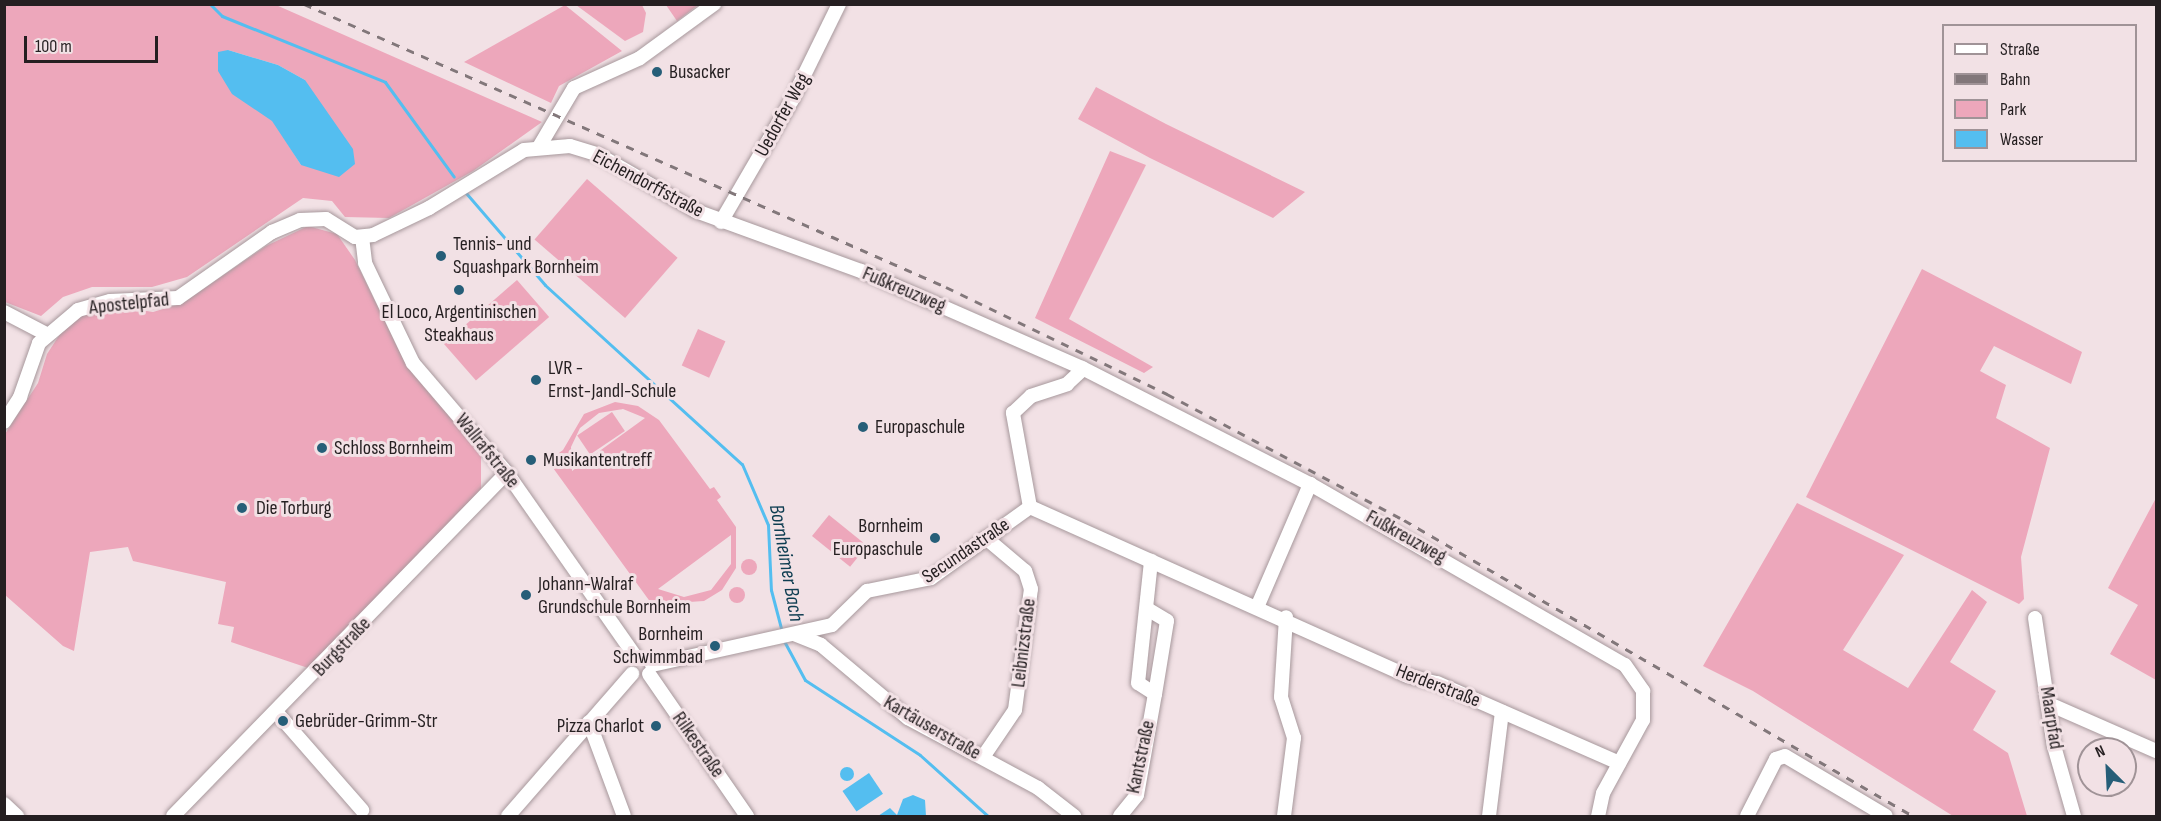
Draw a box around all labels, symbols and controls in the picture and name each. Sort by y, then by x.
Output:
scale bar [27,24,160,62]
legend [1942,24,2137,162]
text: 100 m [35,36,72,57]
text: Straße [2000,39,2040,60]
place label: Busacker [669,60,730,84]
marker: Busacker [650,65,664,79]
street label: Uedorfer Weg [750,69,816,161]
text: Bahn [2000,69,2030,90]
text: Park [2000,99,2026,120]
text: Wasser [2000,129,2043,150]
street label: Eichendorffstraße [588,145,708,223]
place label: Tennis- und Squashpark Bornheim [453,232,599,279]
marker: Tennis- und Squashpark Bornheim [434,249,448,263]
street label: Fußkreuzweg [859,262,949,318]
marker: El Loco, Argentinischen Steakhaus [452,283,466,297]
street label: Apostelpfad [88,288,170,320]
place label: El Loco, Argentinischen Steakhaus [381,300,537,347]
place label: LVR - Ernst-Jandl-Schule [548,356,676,403]
marker: LVR - Ernst-Jandl-Schule [529,373,543,387]
street label: Wallrafstraße [450,409,524,493]
place label: Europaschule [875,415,965,439]
marker: Europaschule [856,420,870,434]
place label: Schloss Bornheim [334,436,453,460]
marker: Schloss Bornheim [315,441,329,455]
place label: Musikantentreff [543,448,652,472]
marker: Musikantentreff [524,453,538,467]
place label: Die Torburg [256,496,331,520]
marker: Die Torburg [233,499,251,517]
water label: Bornheimer Bach [763,502,809,624]
street label: Fußkreuzweg [1362,505,1450,569]
street label: Secundastraße [918,513,1014,589]
place label: Bornheim Europaschule [833,514,923,561]
marker: Bornheim Europaschule [928,531,942,545]
place label: Johann-Walraf Grundschule Bornheim [538,572,691,619]
marker: Johann-Walraf Grundschule Bornheim [519,588,533,602]
street label: Leibnizstraße [1007,597,1041,689]
street label: Burgstraße [308,612,376,682]
place label: Bornheim Schwimmbad [613,622,703,669]
marker: Bornheim Schwimmbad [708,639,722,653]
street label: Herderstraße [1392,659,1484,713]
street label: Maarpfad [2034,685,2068,751]
street label: Kartäuserstraße [879,691,985,765]
street label: Rilkestraße [667,707,729,783]
place label: Gebrüder-Grimm-Str [295,709,438,733]
marker: Gebrüder-Grimm-Str [276,714,290,728]
place label: Pizza Charlot [557,714,644,738]
street label: Kantstraße [1122,718,1160,796]
marker: Pizza Charlot [649,719,663,733]
north arrow [2077,737,2137,797]
text: N [2093,742,2108,762]

